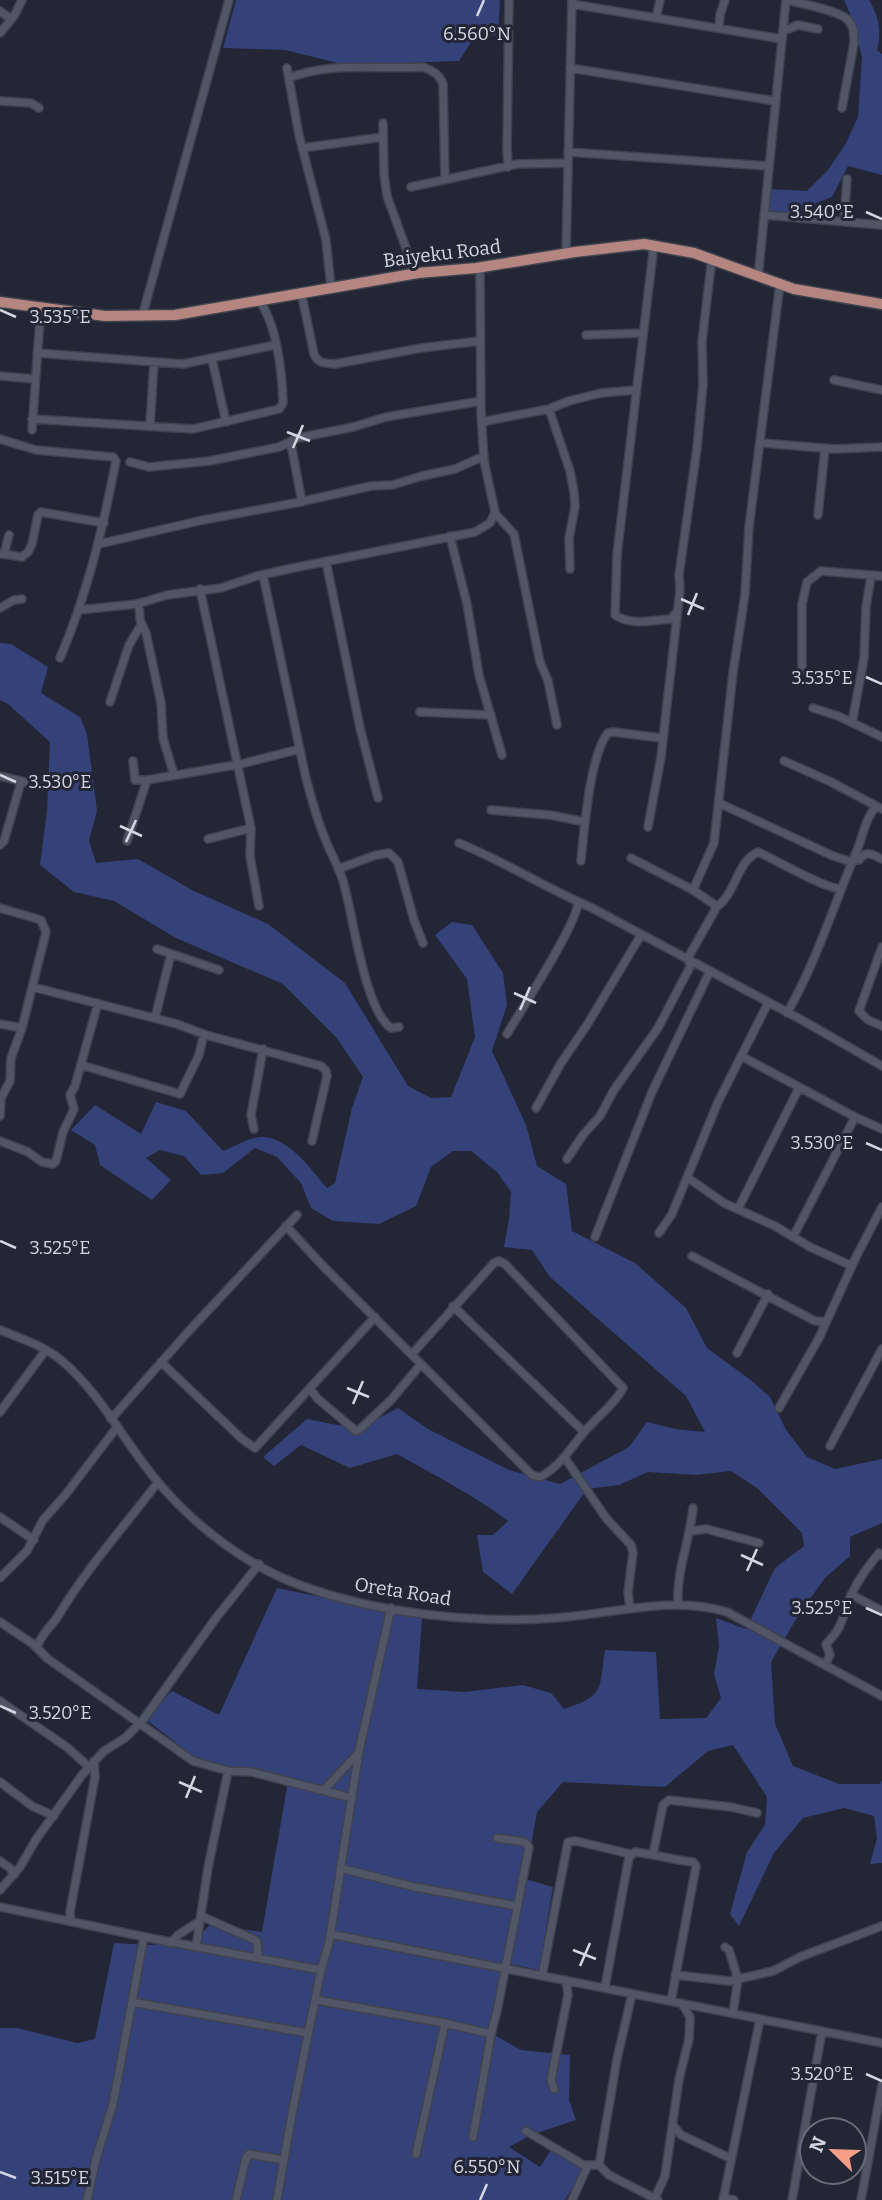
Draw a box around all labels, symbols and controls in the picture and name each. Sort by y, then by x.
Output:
text: 6.560°N [443,23,511,45]
text: 3.540°E [790,201,854,223]
street label: Baiyeku Road [382,235,502,272]
text: 3.535°E [29,306,91,328]
text: 3.535°E [791,667,853,689]
text: 3.530°E [28,771,92,793]
text: 3.530°E [790,1132,854,1154]
text: 3.525°E [30,1237,90,1259]
street label: Oreta Road [353,1572,453,1610]
text: 3.525°E [792,1597,852,1619]
text: 3.520°E [29,1702,91,1724]
text: 3.520°E [791,2063,853,2085]
north arrow [798,2116,868,2186]
text: N [804,2133,831,2156]
text: 6.550°N [453,2156,521,2178]
text: 3.515°E [31,2167,89,2189]

